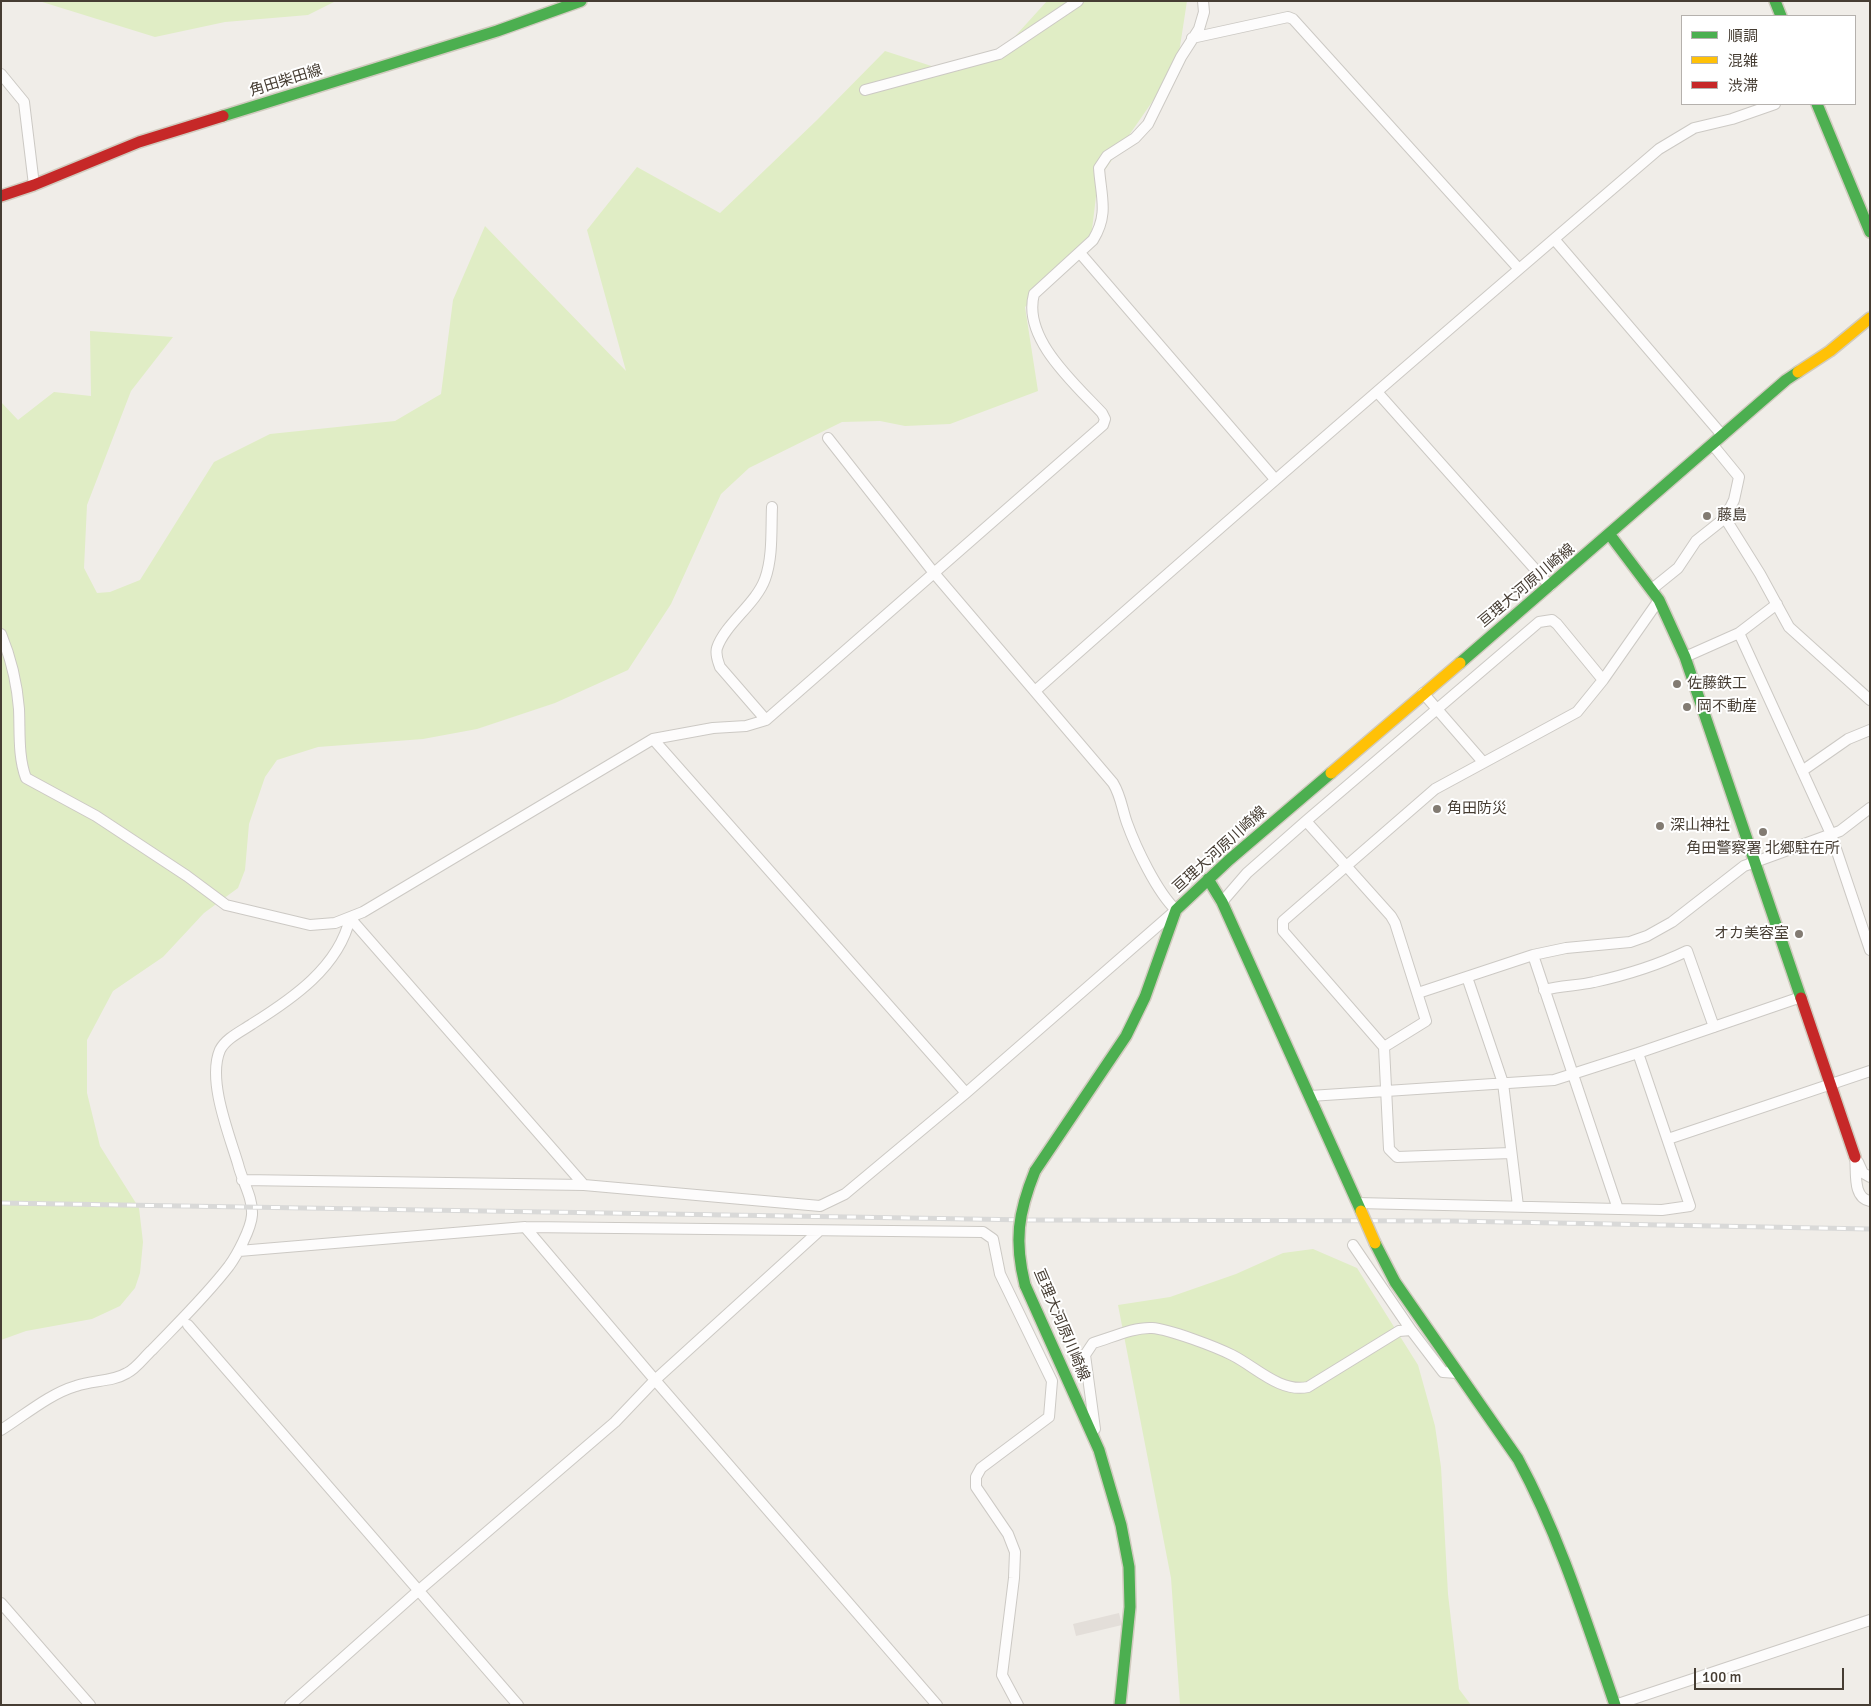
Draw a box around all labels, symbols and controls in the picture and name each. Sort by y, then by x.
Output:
legend [1681,15,1856,105]
text: 順調 [1728,27,1758,45]
text: 混雑 [1728,52,1758,70]
street label: 角田柴田線 [248,61,324,101]
text: 渋滞 [1728,77,1758,95]
place label: 藤島 [1717,507,1747,525]
marker: 藤島 [1701,510,1713,522]
street label: 亘理大河原川崎線 [1475,541,1579,631]
place label: 佐藤鉄工 [1687,675,1747,693]
marker: 佐藤鉄工 [1671,678,1683,690]
place label: 岡不動産 [1697,698,1757,716]
marker: 岡不動産 [1681,701,1693,713]
place label: 角田防災 [1447,800,1507,818]
street label: 亘理大河原川崎線 [1169,803,1271,897]
marker: 角田防災 [1431,803,1443,815]
place label: 深山神社 [1670,817,1730,835]
marker: 深山神社 [1654,820,1666,832]
marker: 角田警察署 北郷駐在所 [1757,826,1769,838]
place label: 角田警察署 北郷駐在所 [1686,840,1840,858]
place label: オカ美容室 [1714,925,1789,943]
marker: オカ美容室 [1793,928,1805,940]
street label: 亘理大河原川崎線 [1029,1266,1093,1384]
scale bar [1696,1658,1846,1690]
text: 100 m [1702,1668,1742,1686]

